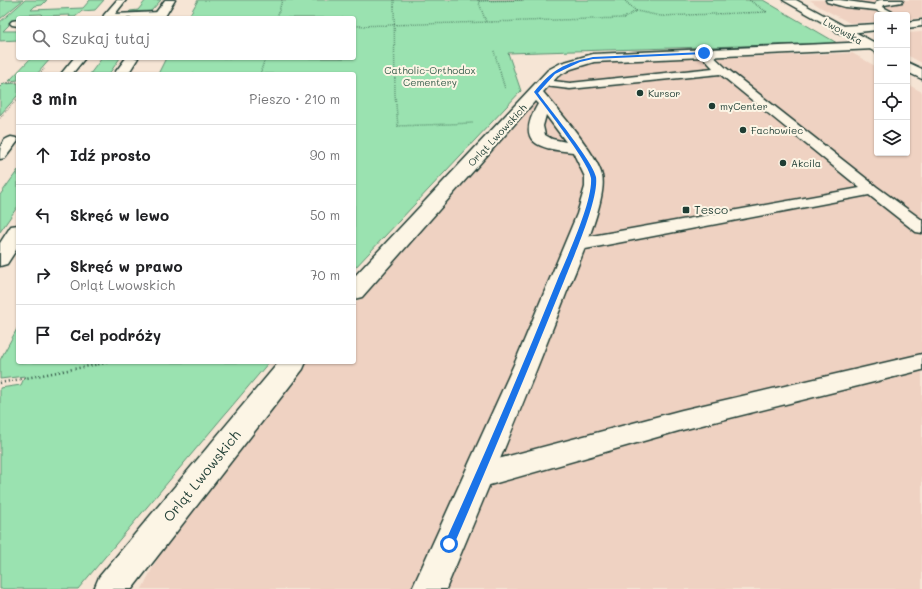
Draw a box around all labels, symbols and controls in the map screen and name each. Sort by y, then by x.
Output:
map controls [874,12,910,156]
button: + [874,12,910,48]
street label: Lwowska [821,14,865,48]
search box [16,16,356,60]
icon: search [30,27,52,49]
text: Szukaj tutaj [62,28,150,48]
route end [695,44,713,62]
button: − [874,48,910,84]
park label: Catholic-Orthodox Cementery [384,63,476,89]
button: locate [874,84,910,120]
place label: Kursor [648,86,680,100]
text: 3 min [32,87,77,109]
marker: Kursor [635,88,645,98]
text: Pieszo · 210 m [249,90,340,107]
place label: myCenter [720,99,768,113]
street label: Orląt Lwowskich [464,100,530,169]
marker: myCenter [707,101,717,111]
button: layers [874,120,910,156]
place label: Fachowiec [751,123,803,137]
marker: Fachowiec [738,125,748,135]
icon: ahead [32,144,54,166]
text: Idź prosto [70,145,151,165]
text: 90 m [310,146,340,163]
place label: Akcila [791,156,821,170]
marker: Akcila [778,158,788,168]
place label: Tesco [694,201,728,217]
icon: left [32,204,54,226]
text: Skręć w lewo [70,205,169,225]
marker: Tesco [681,205,691,215]
text: 50 m [310,206,340,223]
text: Skręć w prawo [70,256,183,276]
icon: right [32,264,54,286]
text: 70 m [310,266,340,283]
text: Orląt Lwowskich [70,276,175,293]
icon: arrive [32,324,54,346]
text: Cel podróży [70,325,161,345]
street label: Orląt Lwowskich [159,426,245,526]
route start [440,535,458,553]

